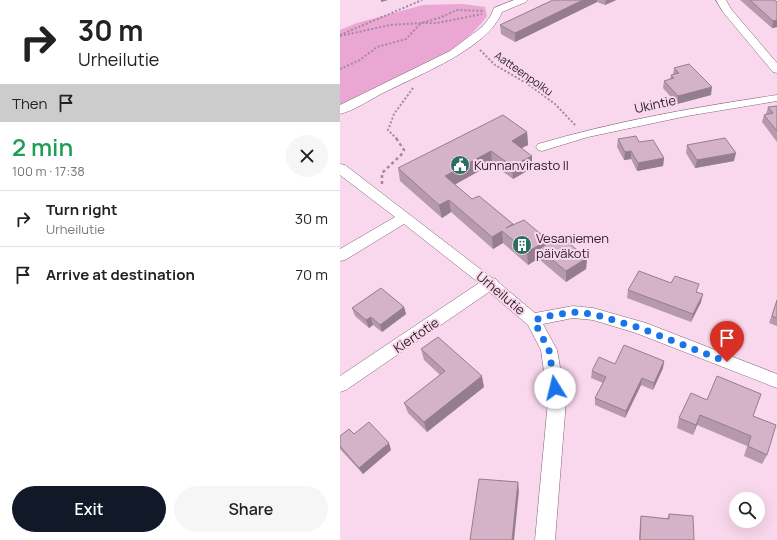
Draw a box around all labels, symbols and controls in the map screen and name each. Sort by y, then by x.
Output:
text: 30 m [78,11,143,49]
icon: right [12,16,64,68]
text: Urheilutie [78,47,159,71]
street label: Aatteenpolku [492,47,556,99]
street label: Ukintie [632,91,678,117]
icon: arrive [55,92,77,114]
text: Then [12,93,47,114]
text: 2 min [12,130,73,163]
button: close [286,135,328,177]
public building icon: Kunnanvirasto II [449,154,471,176]
place label: Kunnanvirasto II [474,156,569,174]
text: 100 m · 17:38 [12,162,85,180]
text: Turn right [46,199,117,220]
icon: right [12,208,34,230]
text: 30 m [295,208,328,229]
text: Urheilutie [46,220,105,238]
place label: Vesaniemen päiväkoti [536,229,609,262]
building icon: Vesaniemen päiväkoti [511,234,533,256]
icon: arrive [12,264,34,286]
text: Arrive at destination [46,264,195,285]
text: 70 m [296,264,328,285]
street label: Urheilutie [473,267,530,319]
street label: Kiertotie [390,313,443,357]
pin [710,321,744,362]
icon: arrive [716,327,738,349]
position arrow [534,367,576,409]
button: Exit [12,486,166,532]
button: Share [174,486,328,532]
map controls [729,492,765,528]
button: search [729,492,765,528]

